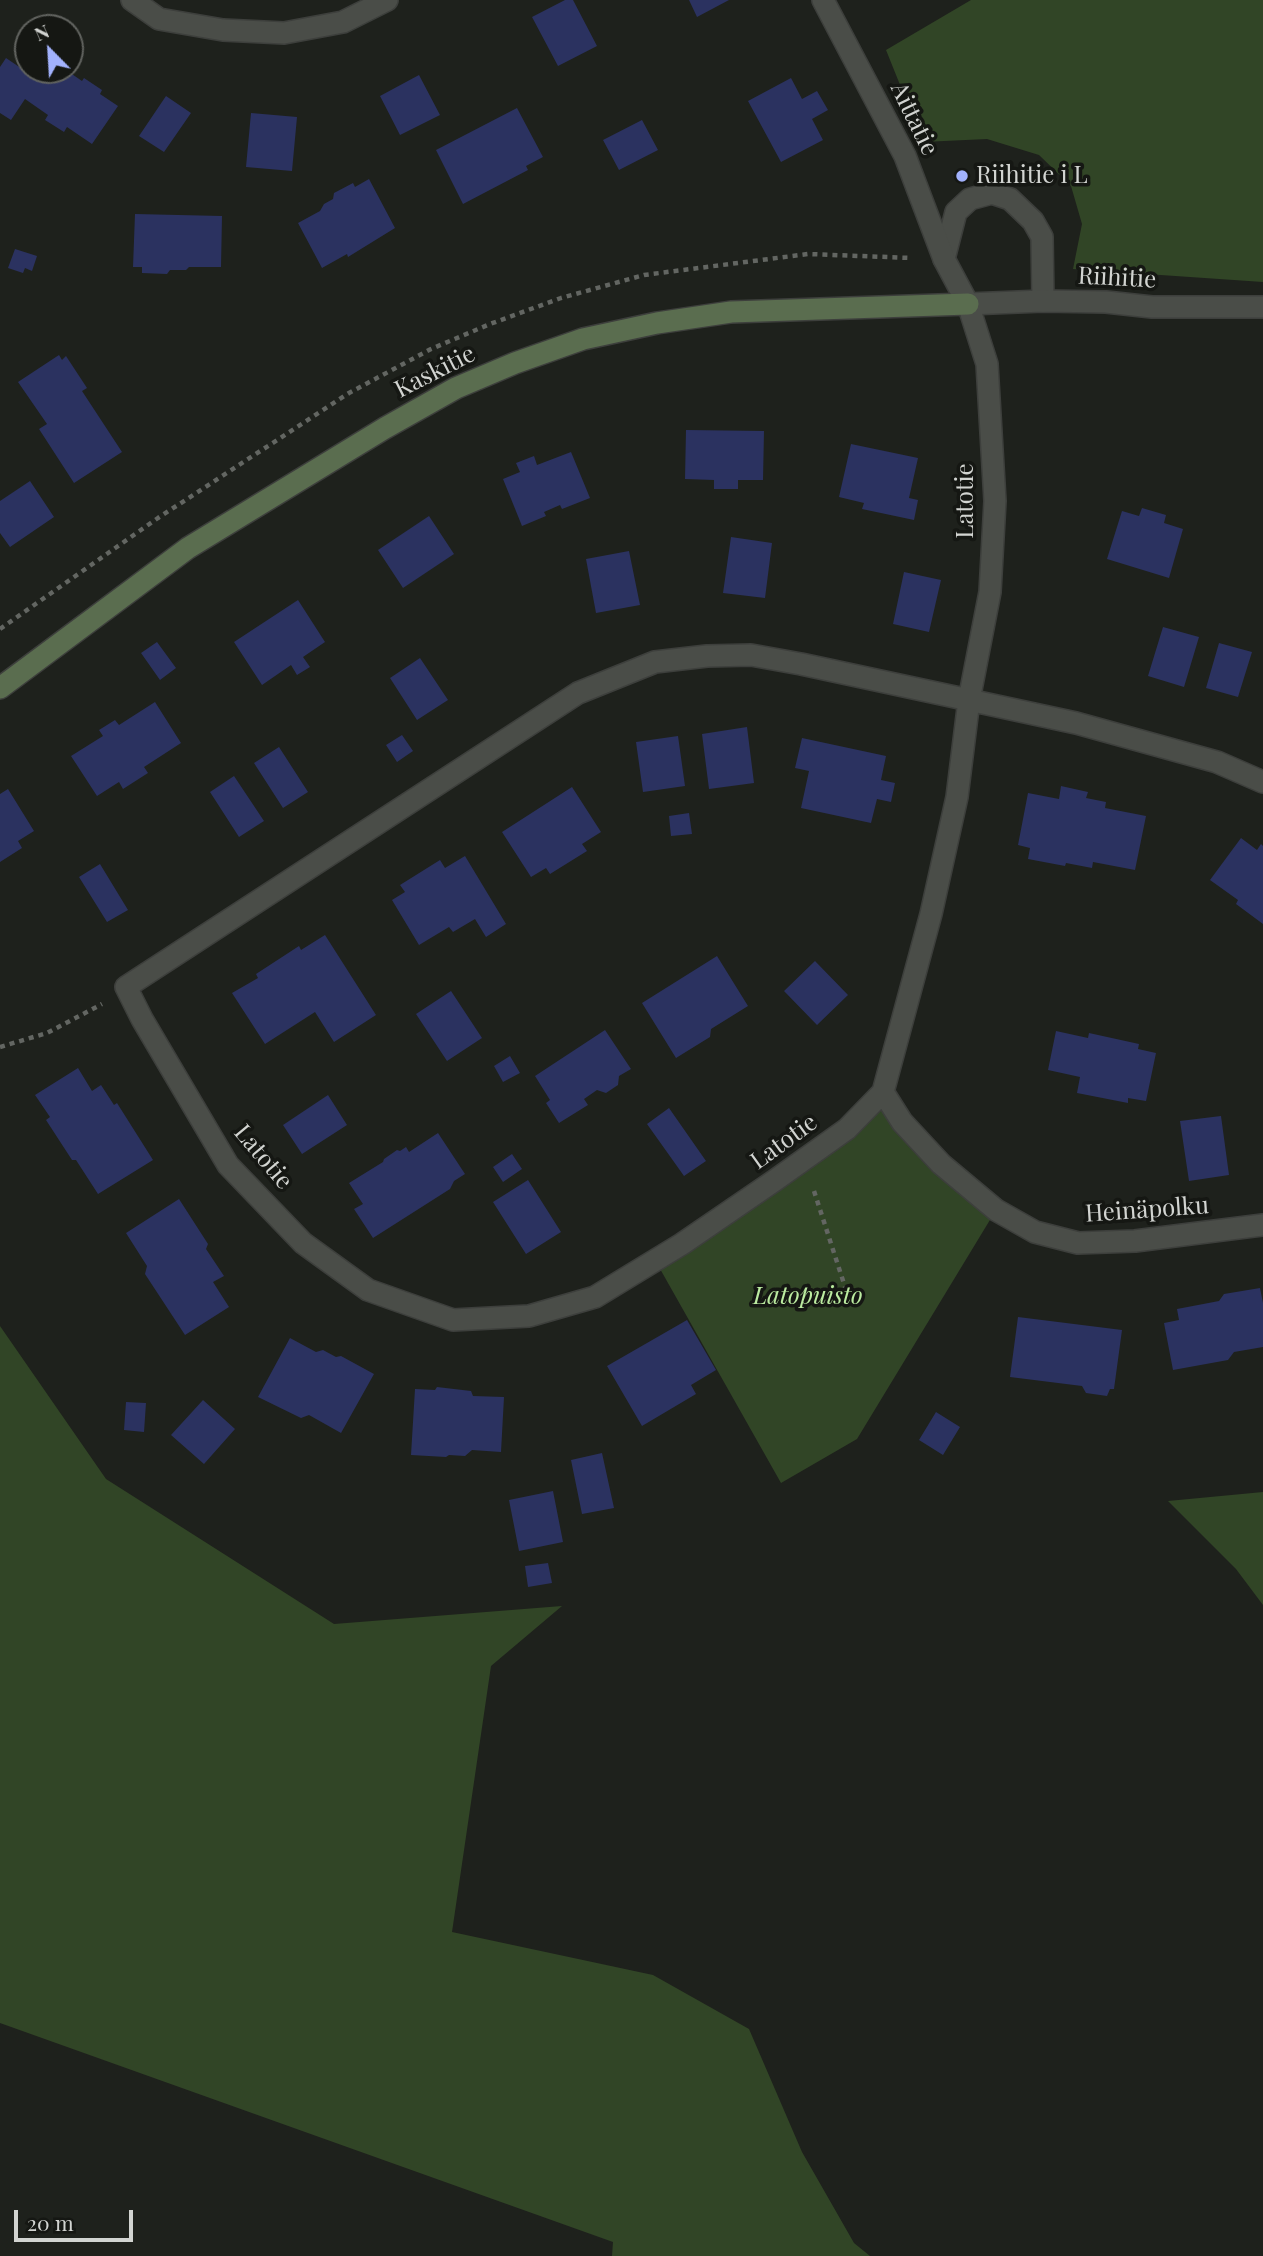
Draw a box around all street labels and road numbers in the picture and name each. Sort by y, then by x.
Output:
street label: Aittatie [884,78,944,160]
street label: Riihitie [1077,262,1157,294]
street label: Kaskitie [390,340,480,404]
street label: Latotie [952,463,980,539]
street label: Latotie [745,1108,823,1176]
street label: Latotie [228,1119,298,1195]
street label: Heinäpolku [1084,1191,1210,1229]

